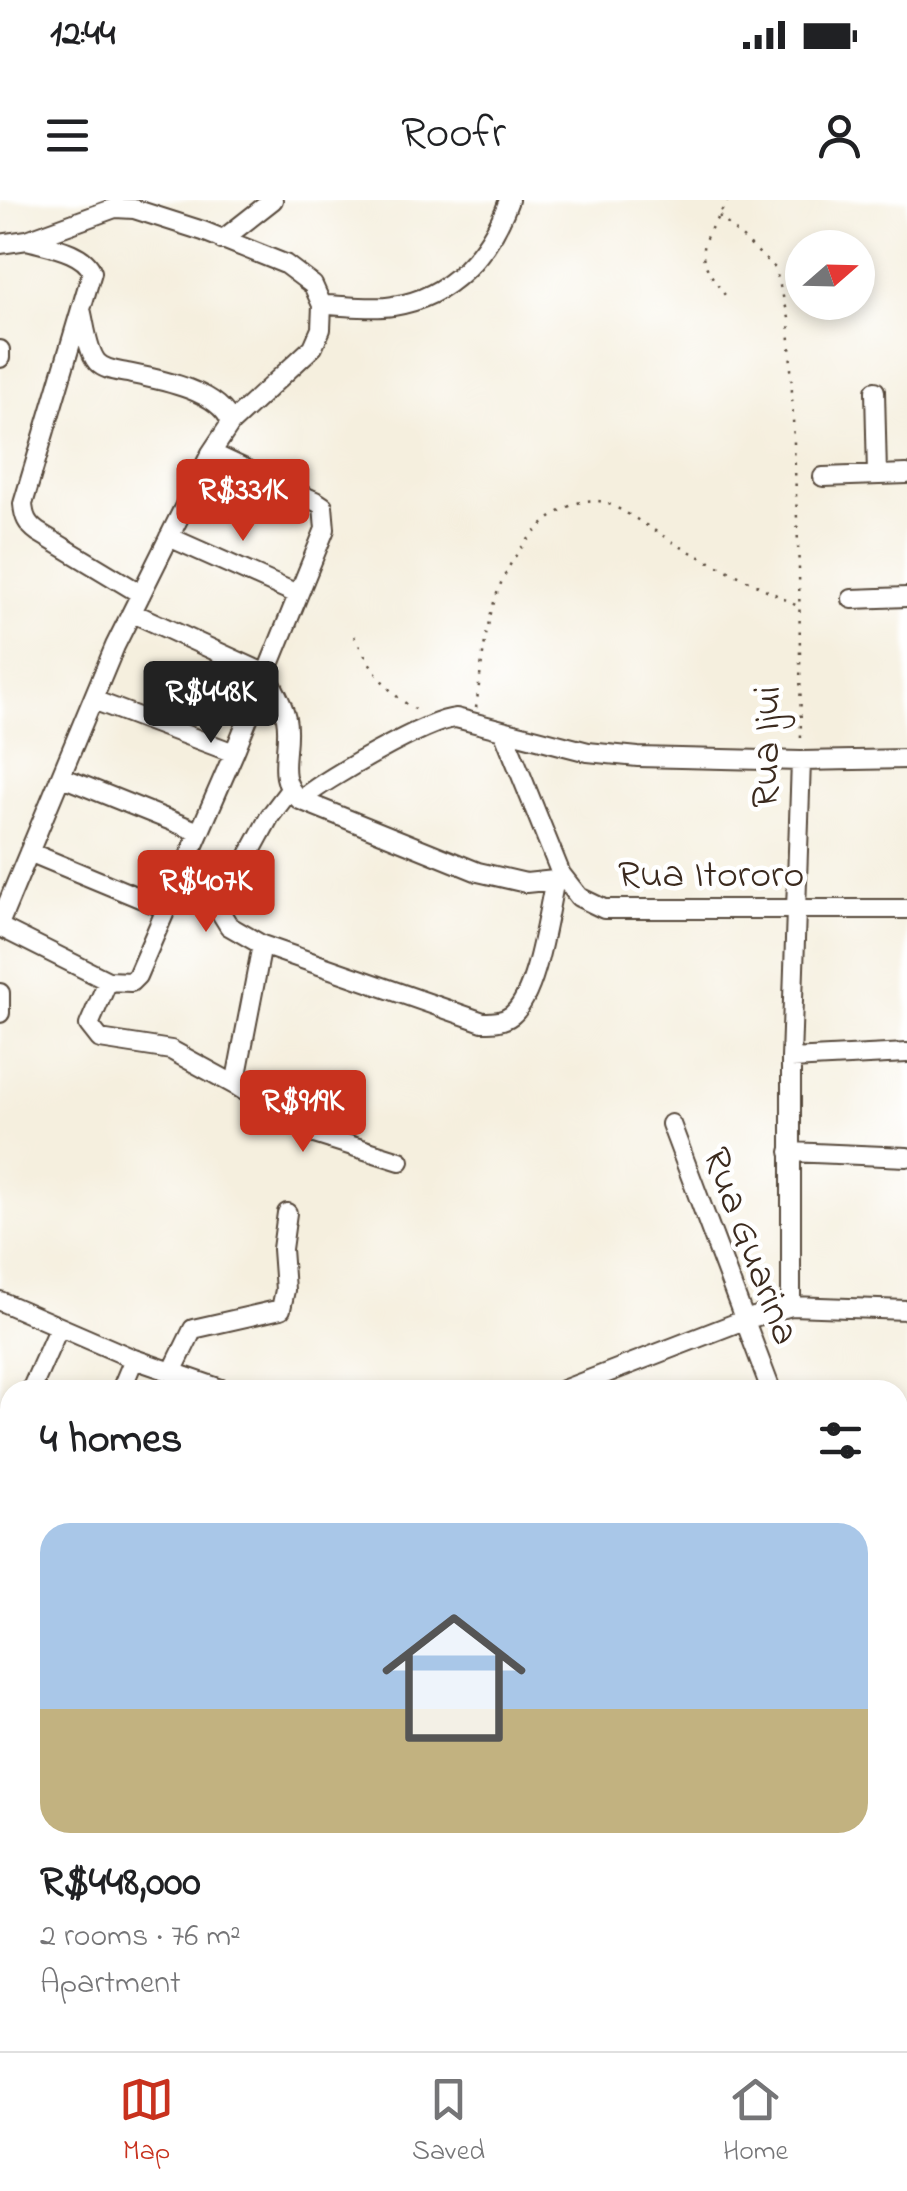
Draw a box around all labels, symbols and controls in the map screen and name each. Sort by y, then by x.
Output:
text: 12:44 [50,7,116,63]
text: Roofr [401,102,506,168]
icon: menu [40,108,95,163]
icon: person [812,108,867,163]
north arrow [785,230,875,320]
map controls [785,230,875,320]
pin: R$331K [162,459,324,544]
text: R$331K [198,468,288,515]
pin: R$448K [130,661,292,746]
text: R$448K [166,670,256,717]
street label: Rua Ijui [738,685,799,809]
street label: Rua Itororo [618,847,804,906]
pin: R$407K [125,850,287,935]
text: R$407K [160,859,252,906]
pin: R$919K [222,1070,384,1155]
text: R$919K [262,1079,344,1126]
street label: Rua Guarina [684,1139,813,1354]
text: 4 homes [40,1410,182,1471]
icon: filters [813,1413,868,1468]
icon: home [364,1588,544,1768]
text: R$448,000 [40,1853,201,1914]
text: 2 rooms · 76 m² [40,1914,241,1961]
text: Apartment [40,1961,181,2008]
tab: Map [119,2072,174,2173]
tab: Saved [412,2072,485,2173]
tab: Home [723,2072,788,2173]

